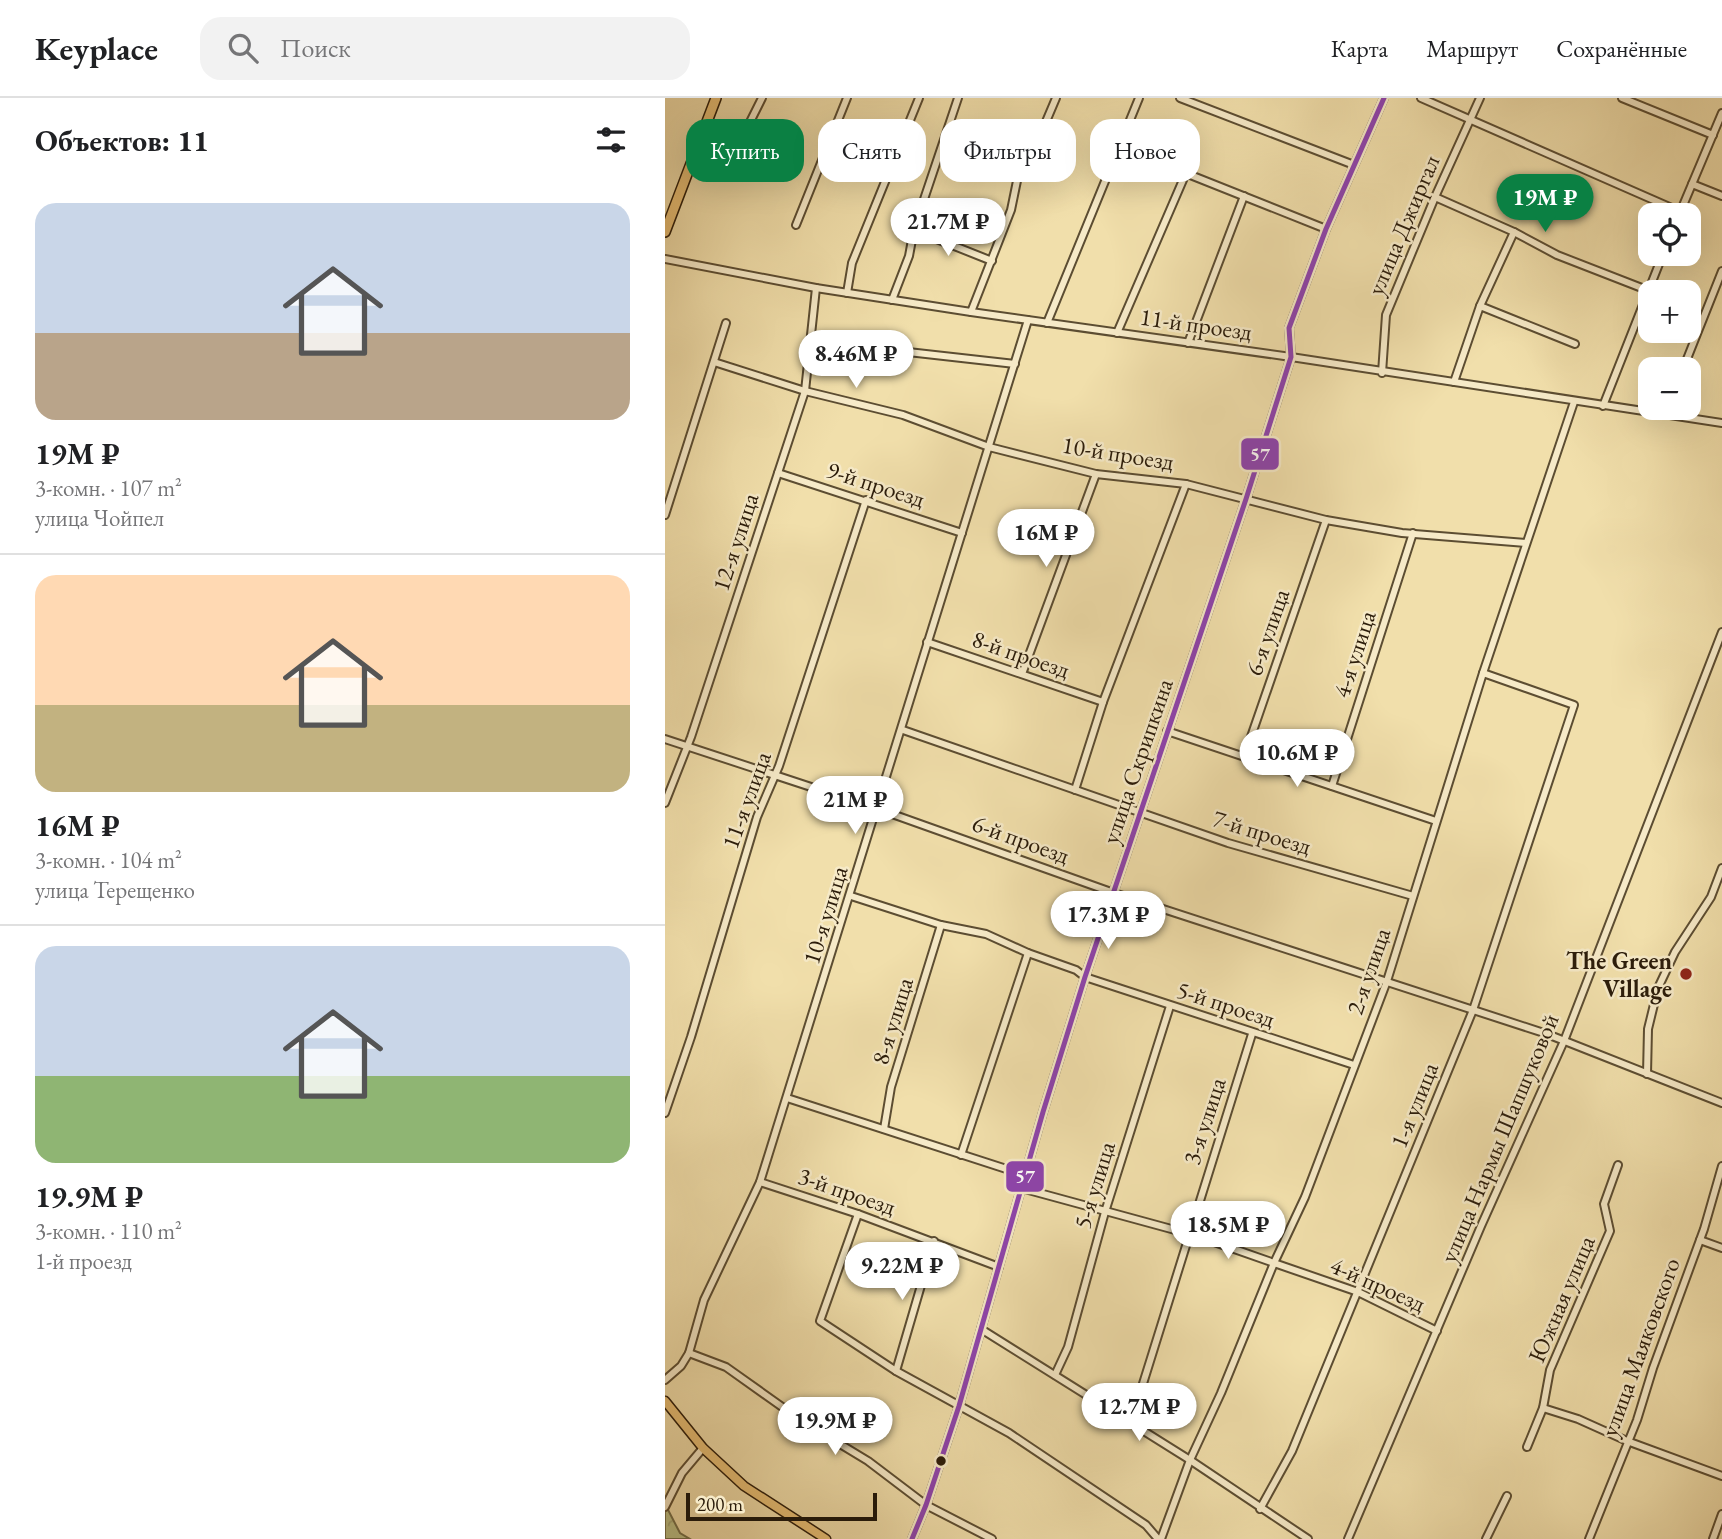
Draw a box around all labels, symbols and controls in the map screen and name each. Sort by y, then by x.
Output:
search box [200,17,690,80]
text: Keyplace [35,27,158,70]
icon: search [224,29,262,67]
text: Поиск [280,31,351,65]
text: Карта [1331,33,1388,64]
text: Маршрут [1426,33,1518,64]
text: Сохранённые [1556,33,1687,64]
chip: Купить [686,119,804,182]
chip: Снять [818,119,926,182]
chip: Фильтры [940,119,1076,182]
chip: Новое [1090,119,1200,182]
text: Объектов: 11 [35,121,209,160]
icon: filters [592,121,630,159]
street label: улица Джиргал [1360,150,1446,300]
pin: 19M ₽ [1496,174,1594,234]
text: 19M ₽ [1512,182,1578,212]
pin: 21.7M ₽ [883,198,1013,258]
map controls [1638,203,1701,420]
button: locate [1638,203,1701,266]
text: 21.7M ₽ [907,206,989,236]
icon: home [270,248,396,374]
button: + [1638,280,1701,343]
street label: 11-й проезд [1138,301,1254,347]
pin: 8.46M ₽ [791,330,921,390]
text: 8.46M ₽ [815,338,897,368]
button: − [1638,357,1701,420]
street label: 10-й проезд [1060,429,1176,477]
text: 19M ₽ [35,434,120,473]
line badge: 57 [1240,437,1280,471]
text: 57 [1250,442,1271,467]
street label: 9-й проезд [823,454,929,514]
text: 3-комн. · 107 m² [35,473,182,503]
street label: 12-я улица [705,489,766,595]
text: улица Чойпел [35,503,164,533]
pin: 16M ₽ [997,510,1095,569]
text: 16M ₽ [1013,517,1079,547]
street label: 6-я улица [1238,584,1296,679]
street label: 4-я улица [1325,606,1383,701]
icon: home [270,620,396,746]
street label: 8-й проезд [968,623,1074,685]
street label: улица Скрипкина [1094,674,1180,848]
pin: 10.6M ₽ [1232,730,1362,789]
text: 10.6M ₽ [1256,737,1338,767]
street label: 11-я улица [714,747,778,853]
pin: 21M ₽ [806,776,904,836]
text: 21M ₽ [822,784,888,814]
street label: 7-й проезд [1209,802,1315,862]
text: 16M ₽ [35,806,120,845]
street label: 6-й проезд [968,807,1074,871]
text: 3-комн. · 104 m² [35,845,182,875]
street label: 10-я улица [795,862,855,968]
text: улица Терещенко [35,875,195,905]
pin: 17.3M ₽ [1043,892,1173,951]
text: 17.3M ₽ [1067,899,1149,929]
street label: 2-я улица [1339,923,1397,1018]
place label: The Green Village [1566,945,1672,1005]
marker: The Green Village [1678,966,1694,982]
street label: 8-я улица [864,973,920,1068]
street label: 5-й проезд [1173,974,1279,1034]
icon: home [270,991,396,1117]
street label: улица Нармы Шапшуковой [1432,1008,1566,1267]
street label: 1-я улица [1383,1057,1445,1152]
street label: 3-я улица [1175,1073,1233,1168]
street label: 5-я улица [1066,1137,1122,1232]
street label: 3-й проезд [794,1160,900,1222]
line badge: 57 [1005,1160,1045,1193]
text: 57 [1015,1164,1036,1189]
text: 19.9M ₽ [35,1177,143,1216]
pin: 18.5M ₽ [1163,1202,1293,1261]
text: 18.5M ₽ [1187,1209,1269,1239]
text: 3-комн. · 110 m² [35,1216,182,1246]
street label: Южная улица [1520,1230,1602,1367]
pin: 9.22M ₽ [837,1242,967,1302]
text: 1-й проезд [35,1246,132,1276]
street label: 4-й проезд [1326,1249,1431,1319]
text: 9.22M ₽ [861,1250,943,1280]
street label: улица Маяковского [1593,1253,1687,1441]
pin: 12.7M ₽ [1074,1384,1204,1443]
text: 12.7M ₽ [1098,1391,1180,1421]
pin: 19.9M ₽ [770,1398,900,1457]
text: 19.9M ₽ [794,1405,876,1435]
unlabelled marker [934,1454,948,1468]
scale bar [686,1490,877,1522]
text: 200 m [697,1492,743,1517]

